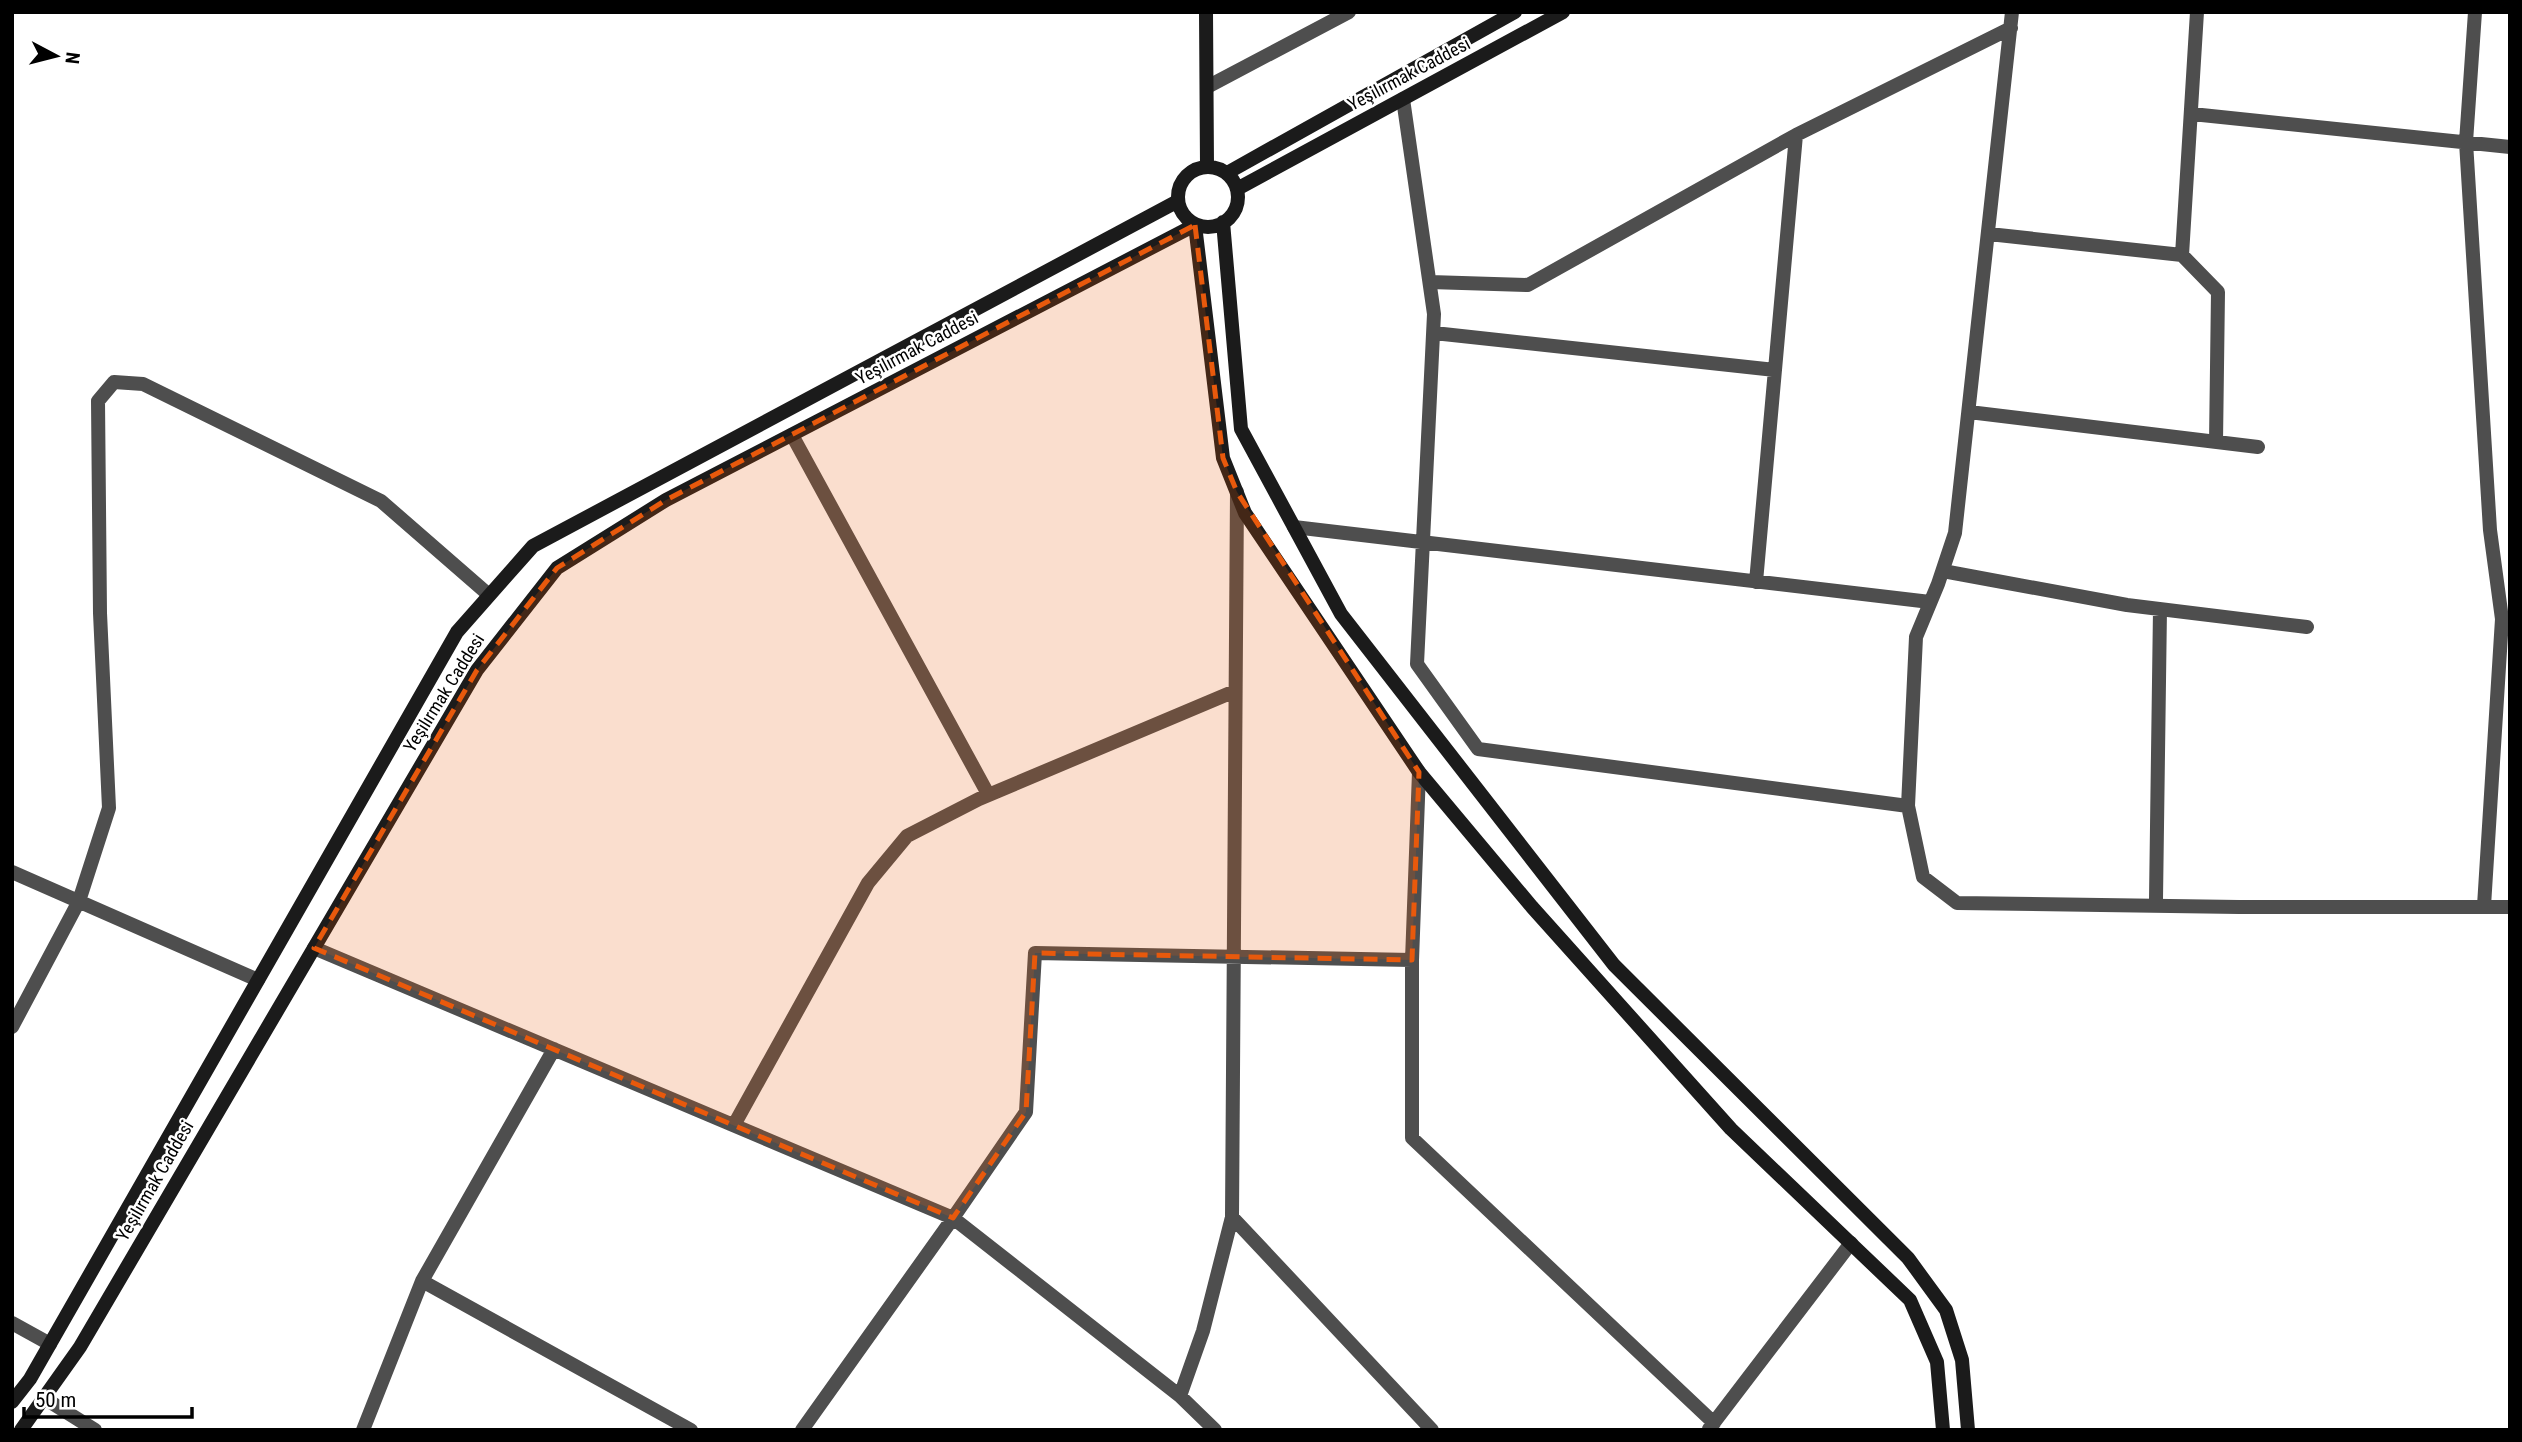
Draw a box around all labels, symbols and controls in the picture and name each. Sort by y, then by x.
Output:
north arrow [21,21,91,91]
street label: Yeşilırmak Caddesi [1344,33,1473,115]
text: N [60,51,85,65]
street label: Yeşilırmak Caddesi [852,307,981,389]
street label: Yeşilırmak Caddesi [399,630,488,756]
street label: Yeşilırmak Caddesi [112,1117,198,1245]
scale bar [24,1376,192,1420]
text: 50 m [35,1388,76,1412]

